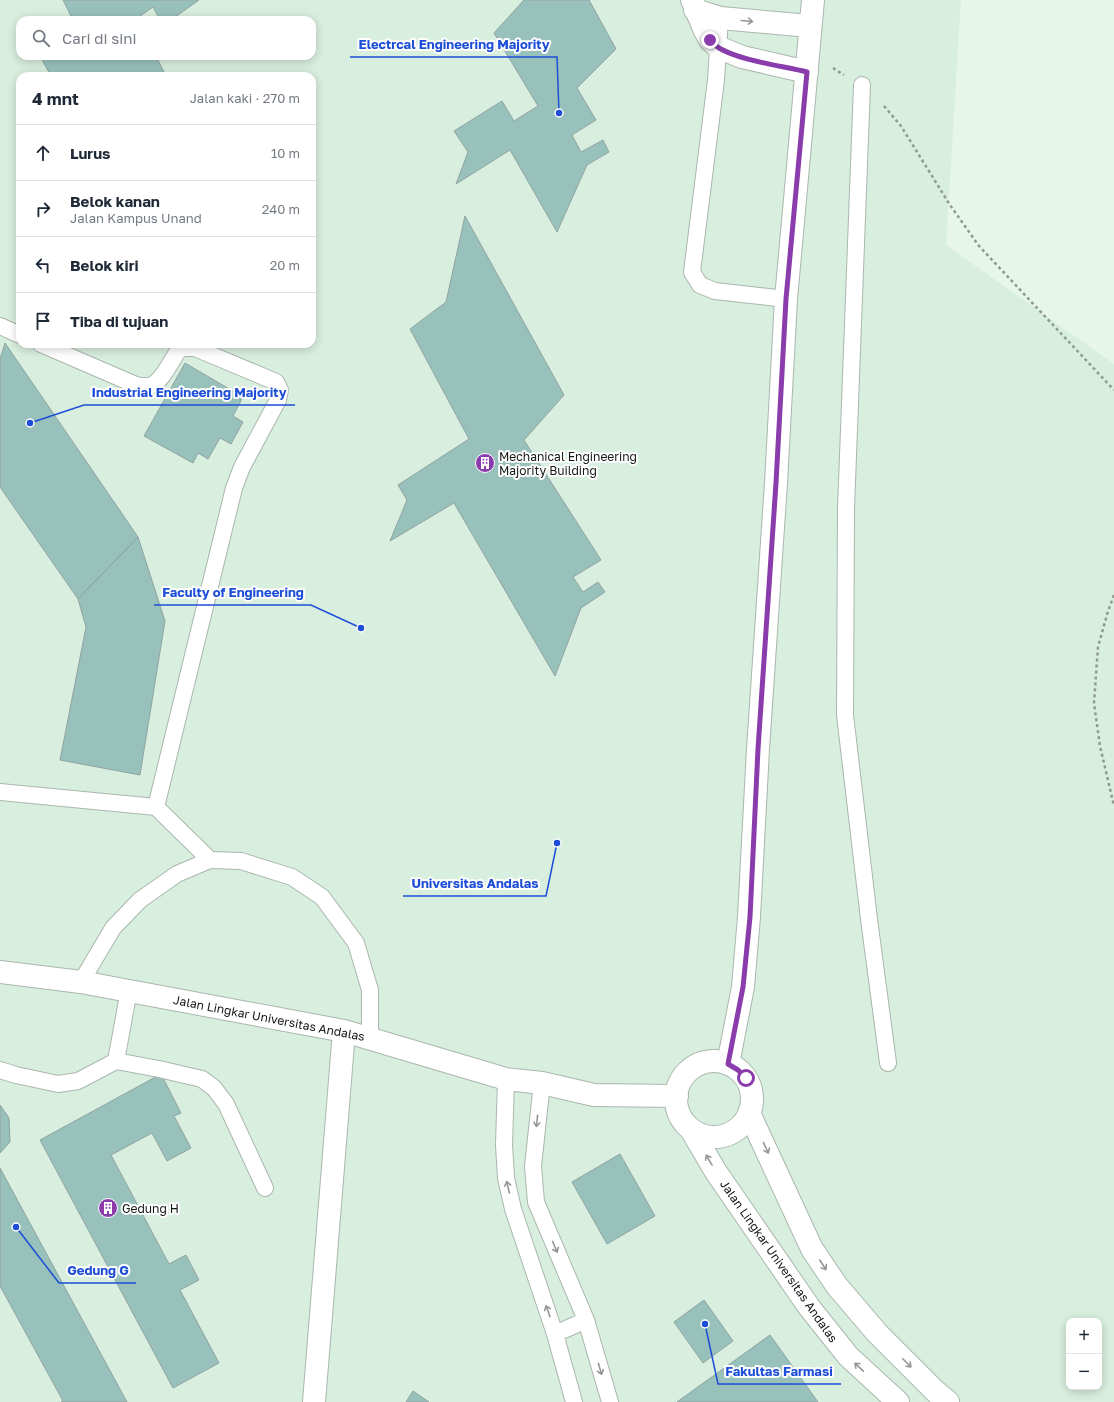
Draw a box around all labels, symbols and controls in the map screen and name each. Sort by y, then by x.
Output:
search box [16,16,316,60]
one-way arrow [740,17,753,24]
icon: search [30,27,52,49]
text: Cari di sini [62,29,137,47]
route end [701,31,719,49]
callout: Electrcal Engineering Majority [350,32,557,57]
text: Electrcal Engineering Majority [359,36,550,52]
text: 4 mnt [32,88,79,109]
text: Jalan kaki · 270 m [190,90,300,106]
icon: ahead [32,142,54,164]
text: Lurus [70,144,111,162]
text: 10 m [271,145,300,161]
text: Belok kanan [70,192,160,210]
icon: right [32,198,54,220]
text: 240 m [262,201,300,217]
text: Jalan Kampus Unand [70,210,202,226]
icon: left [32,254,54,276]
text: Belok kiri [70,256,139,274]
text: 20 m [270,257,300,273]
icon: arrive [32,310,54,332]
text: Tiba di tujuan [70,312,168,330]
callout: Industrial Engineering Majority [84,380,295,405]
text: Industrial Engineering Majority [92,384,287,400]
place label: Mechanical Engineering Majority Building [499,449,637,478]
building icon: Mechanical Engineering Majority Building [474,452,496,474]
callout: Faculty of Engineering [154,580,311,605]
text: Faculty of Engineering [162,584,304,600]
callout: Universitas Andalas [403,871,546,896]
text: Universitas Andalas [411,875,539,891]
street label: Jalan Lingkar Universitas Andalas [172,992,366,1044]
route start [737,1069,755,1087]
one-way arrow [534,1114,541,1127]
one-way arrow [763,1142,770,1154]
one-way arrow [704,1154,712,1166]
street label: Jalan Lingkar Universitas Andalas [717,1177,841,1345]
one-way arrow [504,1181,512,1194]
building icon: Gedung H [97,1197,119,1219]
place label: Gedung H [122,1201,179,1216]
one-way arrow [552,1241,560,1253]
callout: Gedung G [59,1258,136,1283]
one-way arrow [819,1259,827,1270]
text: Gedung G [67,1262,129,1278]
one-way arrow [543,1305,551,1317]
map controls [1066,1318,1102,1390]
button: + [1066,1318,1102,1354]
button: − [1066,1354,1102,1390]
one-way arrow [902,1358,912,1368]
callout: Fakultas Farmasi [718,1359,841,1384]
one-way arrow [597,1362,605,1375]
one-way arrow [853,1362,864,1371]
text: Fakultas Farmasi [725,1363,833,1379]

